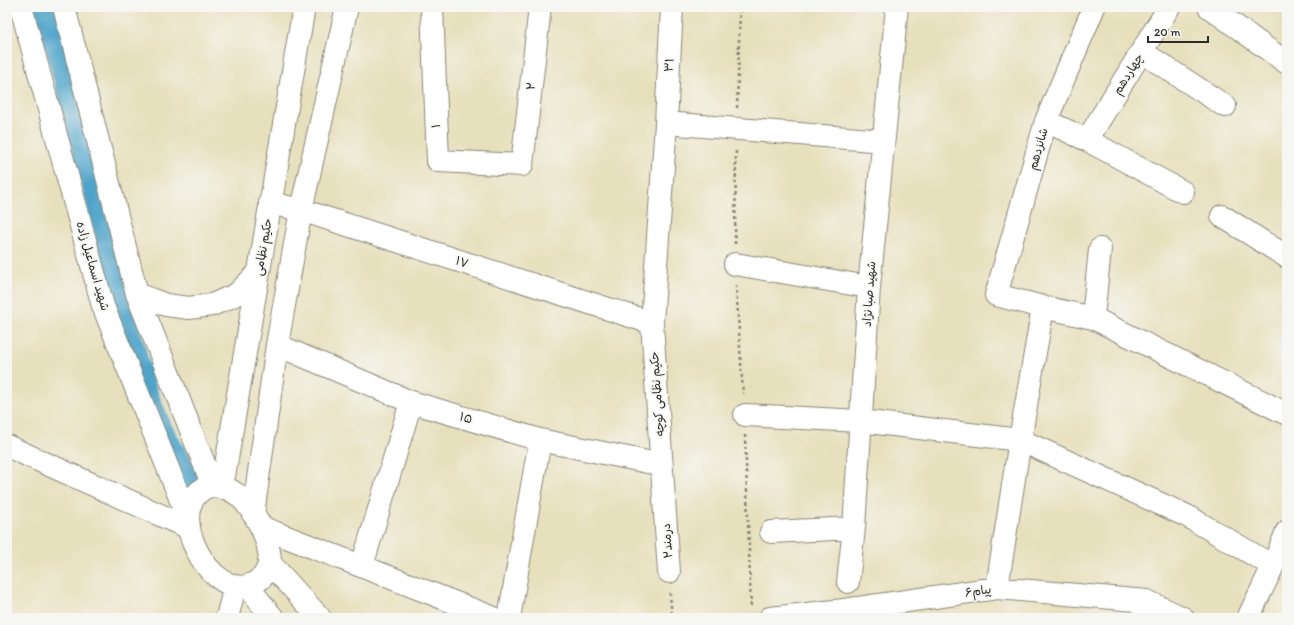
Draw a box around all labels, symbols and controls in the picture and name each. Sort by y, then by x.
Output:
scale bar [1148,18,1208,44]
text: 20 m [1154,25,1181,39]
street label: چهاردهم [1110,51,1148,98]
street label: ۳۱ [662,58,676,72]
street label: ۲ [524,81,538,91]
street label: ۱ [429,124,443,128]
street label: شانزدهم [1025,126,1053,172]
street label: حکیم نظامی [251,217,277,277]
street label: شهید اسماعیل زاده [74,220,112,312]
street label: ۱۷ [454,253,470,271]
street label: شهید صبا نژاد [860,261,879,327]
street label: حکیم نظامی کوچه [647,351,669,437]
street label: ۱۵ [458,410,474,426]
street label: درمند۲ [659,523,675,559]
street label: ۶پیام [964,582,992,602]

